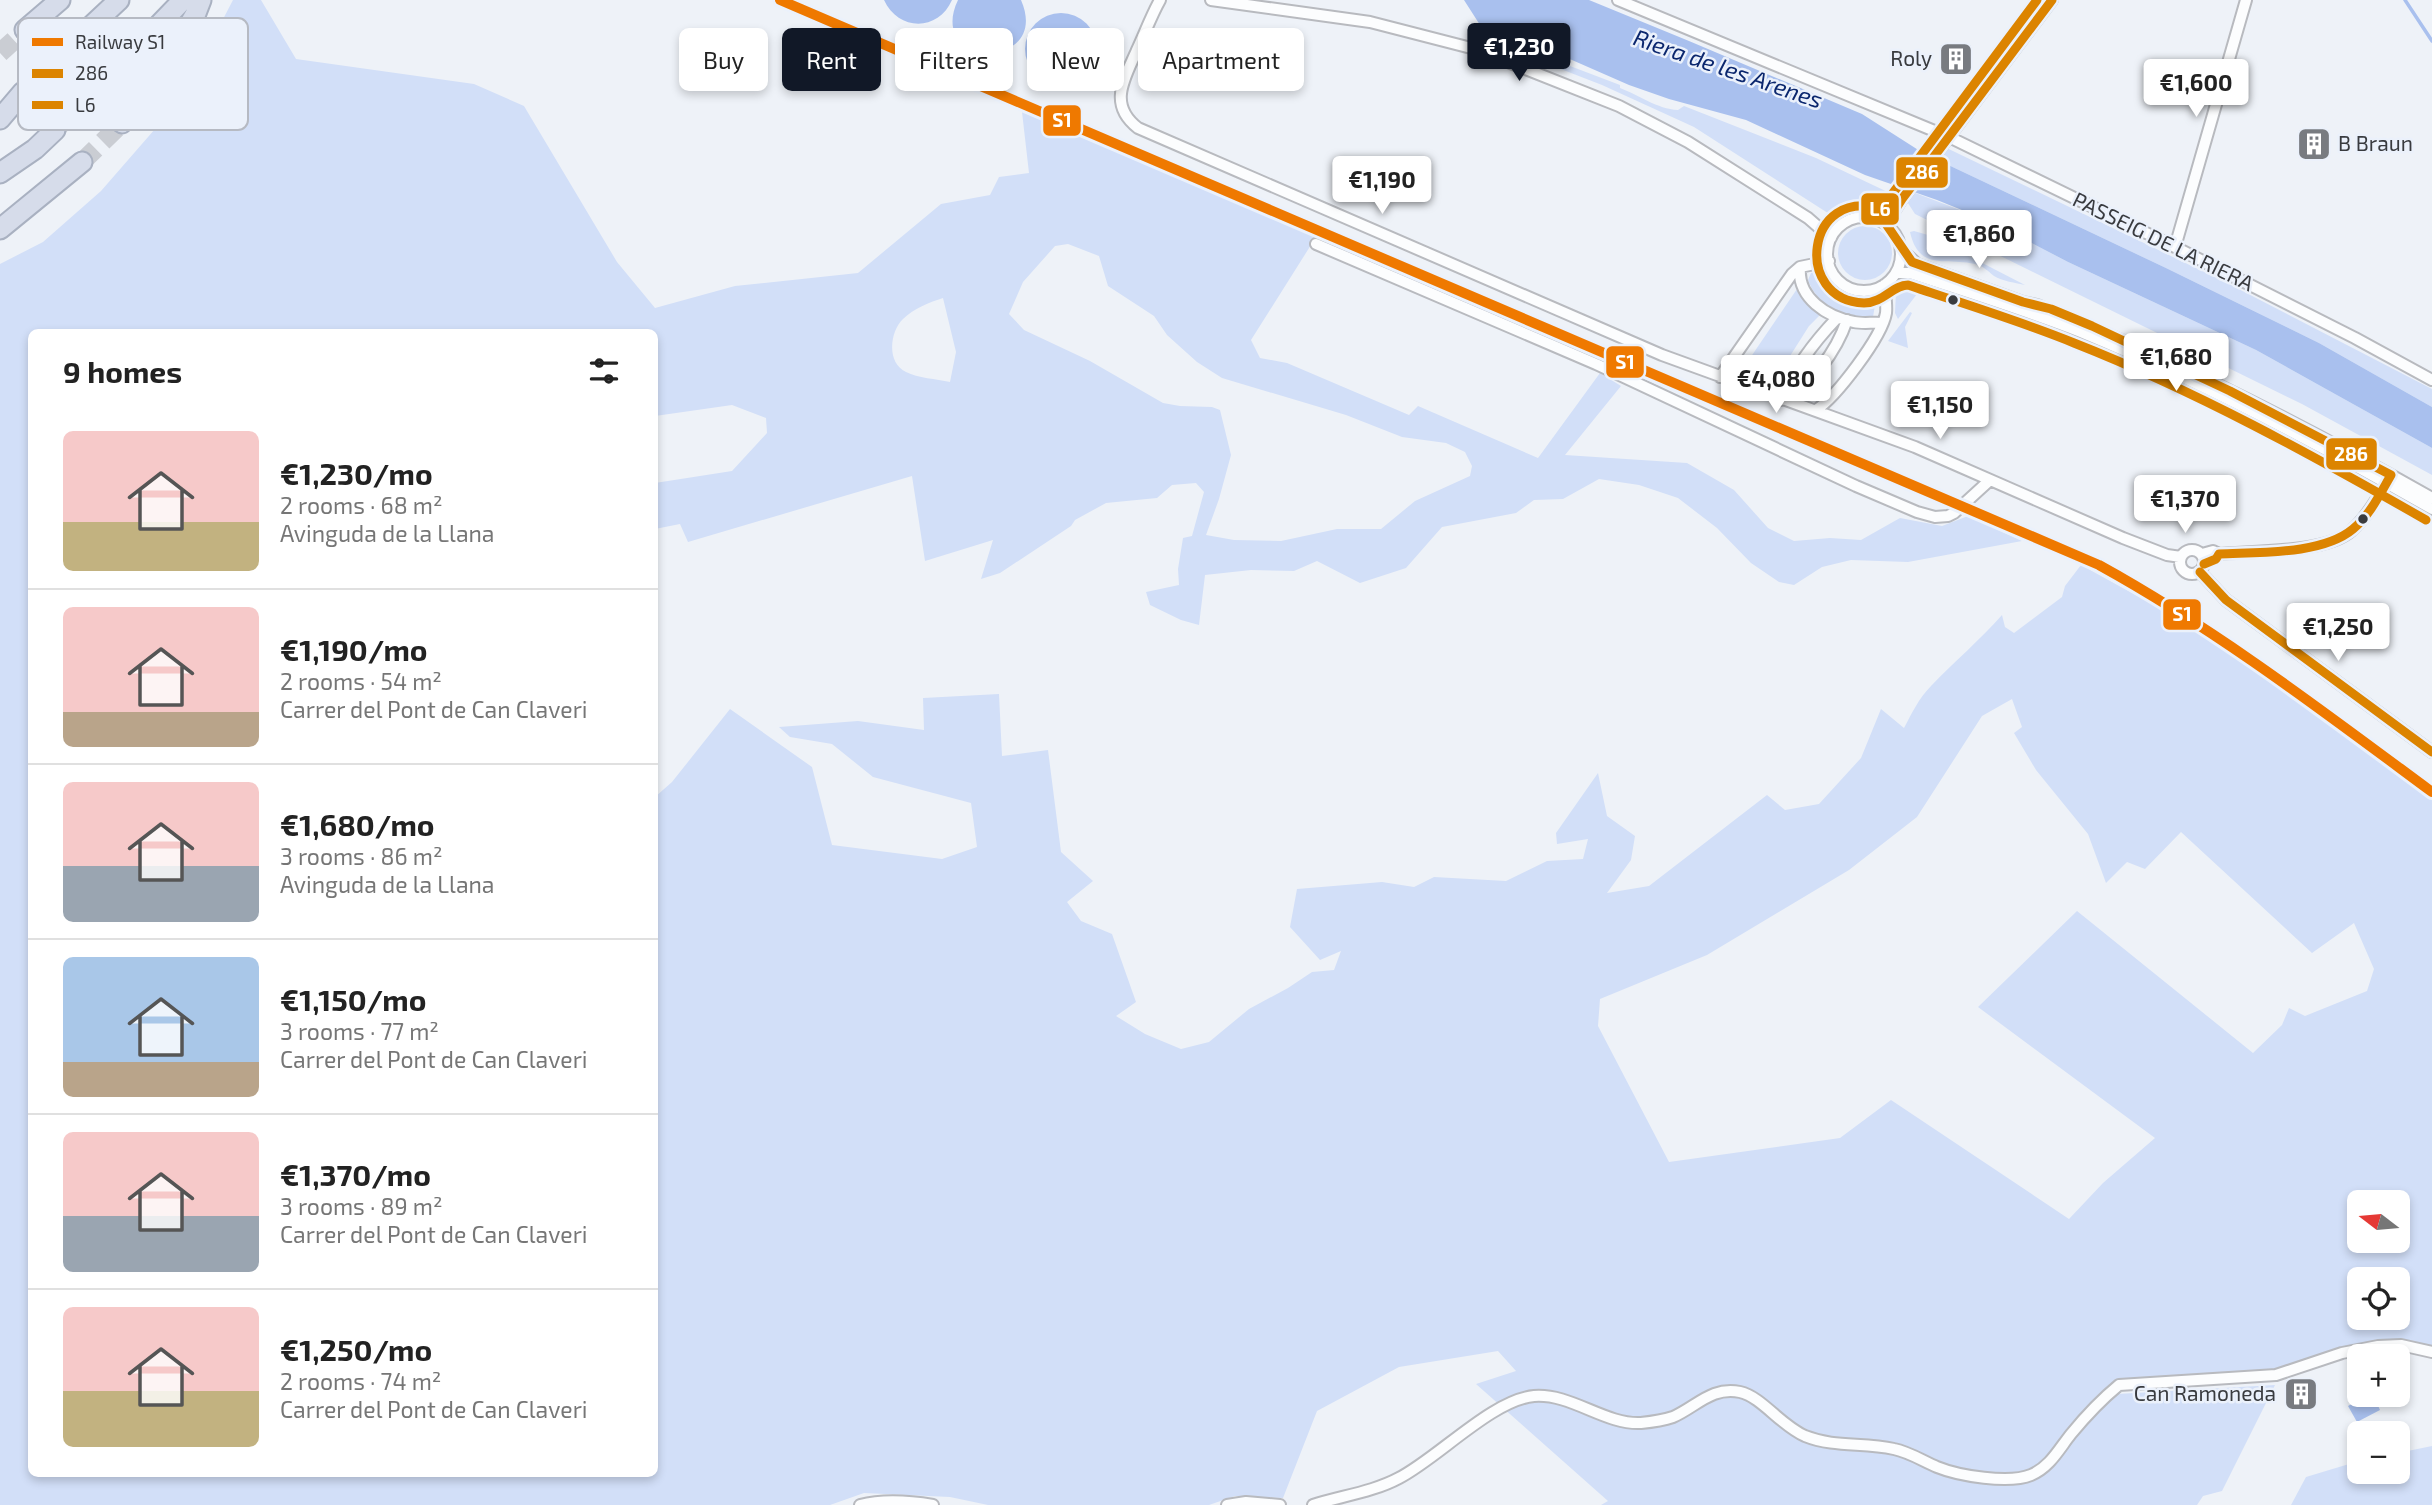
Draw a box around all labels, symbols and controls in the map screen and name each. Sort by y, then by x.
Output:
legend [18,18,248,130]
water label: Riera de les Arenes [1630,23,1827,114]
pin: €1,230 [1462,24,1576,83]
chip: Buy [679,28,768,91]
chip: Rent [782,28,881,91]
chip: Filters [895,28,1013,91]
chip: New [1027,28,1124,91]
chip: Apartment [1138,28,1304,91]
text: Railway S1 [75,30,165,53]
text: €1,230 [1483,32,1555,60]
building icon: Roly [1937,40,1975,78]
place label: Roly [1890,45,1932,70]
pin: €1,600 [2139,60,2253,119]
text: 286 [75,61,108,84]
text: €1,600 [2160,68,2232,96]
text: L6 [75,93,96,116]
line badge: S1 [1042,104,1082,137]
text: S1 [1052,108,1072,131]
building icon: B Braun [2295,125,2333,163]
place label: B Braun [2338,130,2413,155]
pin: €1,190 [1325,156,1439,216]
line badge: 286 [1895,156,1949,189]
text: 286 [1905,160,1939,183]
text: €1,190 [1348,165,1416,193]
street label: PASSEIG DE LA RIERA [2069,186,2258,295]
line badge: L6 [1860,192,1900,226]
text: L6 [1869,197,1891,220]
pin: €1,860 [1922,210,2036,270]
text: €1,860 [1943,219,2015,247]
unlabelled marker [1946,293,1960,307]
pin: €1,680 [2119,334,2233,393]
text: €1,680 [2140,342,2212,370]
line badge: S1 [1605,345,1645,379]
text: S1 [1615,350,1635,373]
icon: filters [585,352,623,390]
text: 9 homes [63,353,182,389]
pin: €4,080 [1719,356,1833,415]
text: €4,080 [1737,364,1815,392]
pin: €1,150 [1883,382,1997,441]
text: €1,150 [1907,390,1973,418]
line badge: 286 [2325,437,2378,471]
text: 286 [2334,442,2368,465]
text: €1,230/mo [280,455,433,491]
icon: home [119,459,203,543]
pin: €1,370 [2128,476,2242,535]
text: €1,370 [2150,484,2220,512]
text: 2 rooms · 68 m² [280,491,443,519]
unlabelled marker [2356,512,2370,526]
text: Avinguda de la Llana [280,519,495,547]
line badge: S1 [2162,598,2202,631]
text: S1 [2172,602,2192,625]
pin: €1,250 [2281,604,2395,663]
text: €1,250 [2303,612,2373,640]
text: €1,190/mo [280,631,428,667]
icon: home [119,635,203,719]
text: 2 rooms · 54 m² [280,667,442,695]
text: Carrer del Pont de Can Claveri [280,695,588,723]
text: €1,680/mo [280,806,435,842]
icon: home [119,810,203,894]
text: 3 rooms · 86 m² [280,842,442,870]
text: Avinguda de la Llana [280,870,495,898]
text: €1,150/mo [280,981,426,1017]
icon: home [119,985,203,1069]
text: 3 rooms · 77 m² [280,1017,439,1045]
text: Carrer del Pont de Can Claveri [280,1045,588,1073]
text: €1,370/mo [280,1156,431,1192]
icon: home [119,1160,203,1244]
north arrow [2347,1190,2410,1253]
map controls [2347,1190,2410,1484]
text: 3 rooms · 89 m² [280,1192,442,1220]
text: Carrer del Pont de Can Claveri [280,1220,588,1248]
button: locate [2347,1267,2410,1330]
text: €1,250/mo [280,1331,432,1367]
icon: home [119,1335,203,1419]
button: + [2347,1344,2410,1407]
text: 2 rooms · 74 m² [280,1367,441,1395]
building icon: Can Ramoneda [2282,1375,2320,1413]
place label: Can Ramoneda [2134,1380,2276,1405]
text: Carrer del Pont de Can Claveri [280,1395,588,1423]
button: − [2347,1421,2410,1484]

